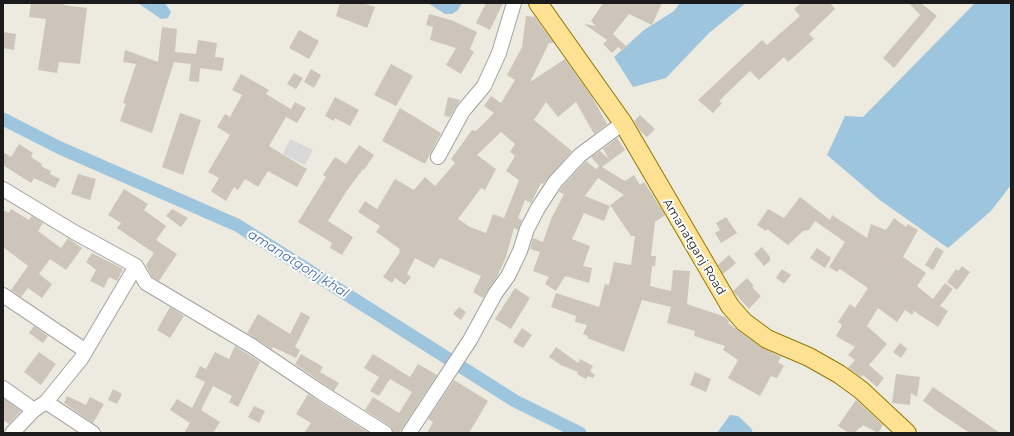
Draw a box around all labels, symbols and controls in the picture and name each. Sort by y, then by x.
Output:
street label: Amanatganj Road [660,196,728,298]
water label: amanatgonj khal [245,227,351,301]

